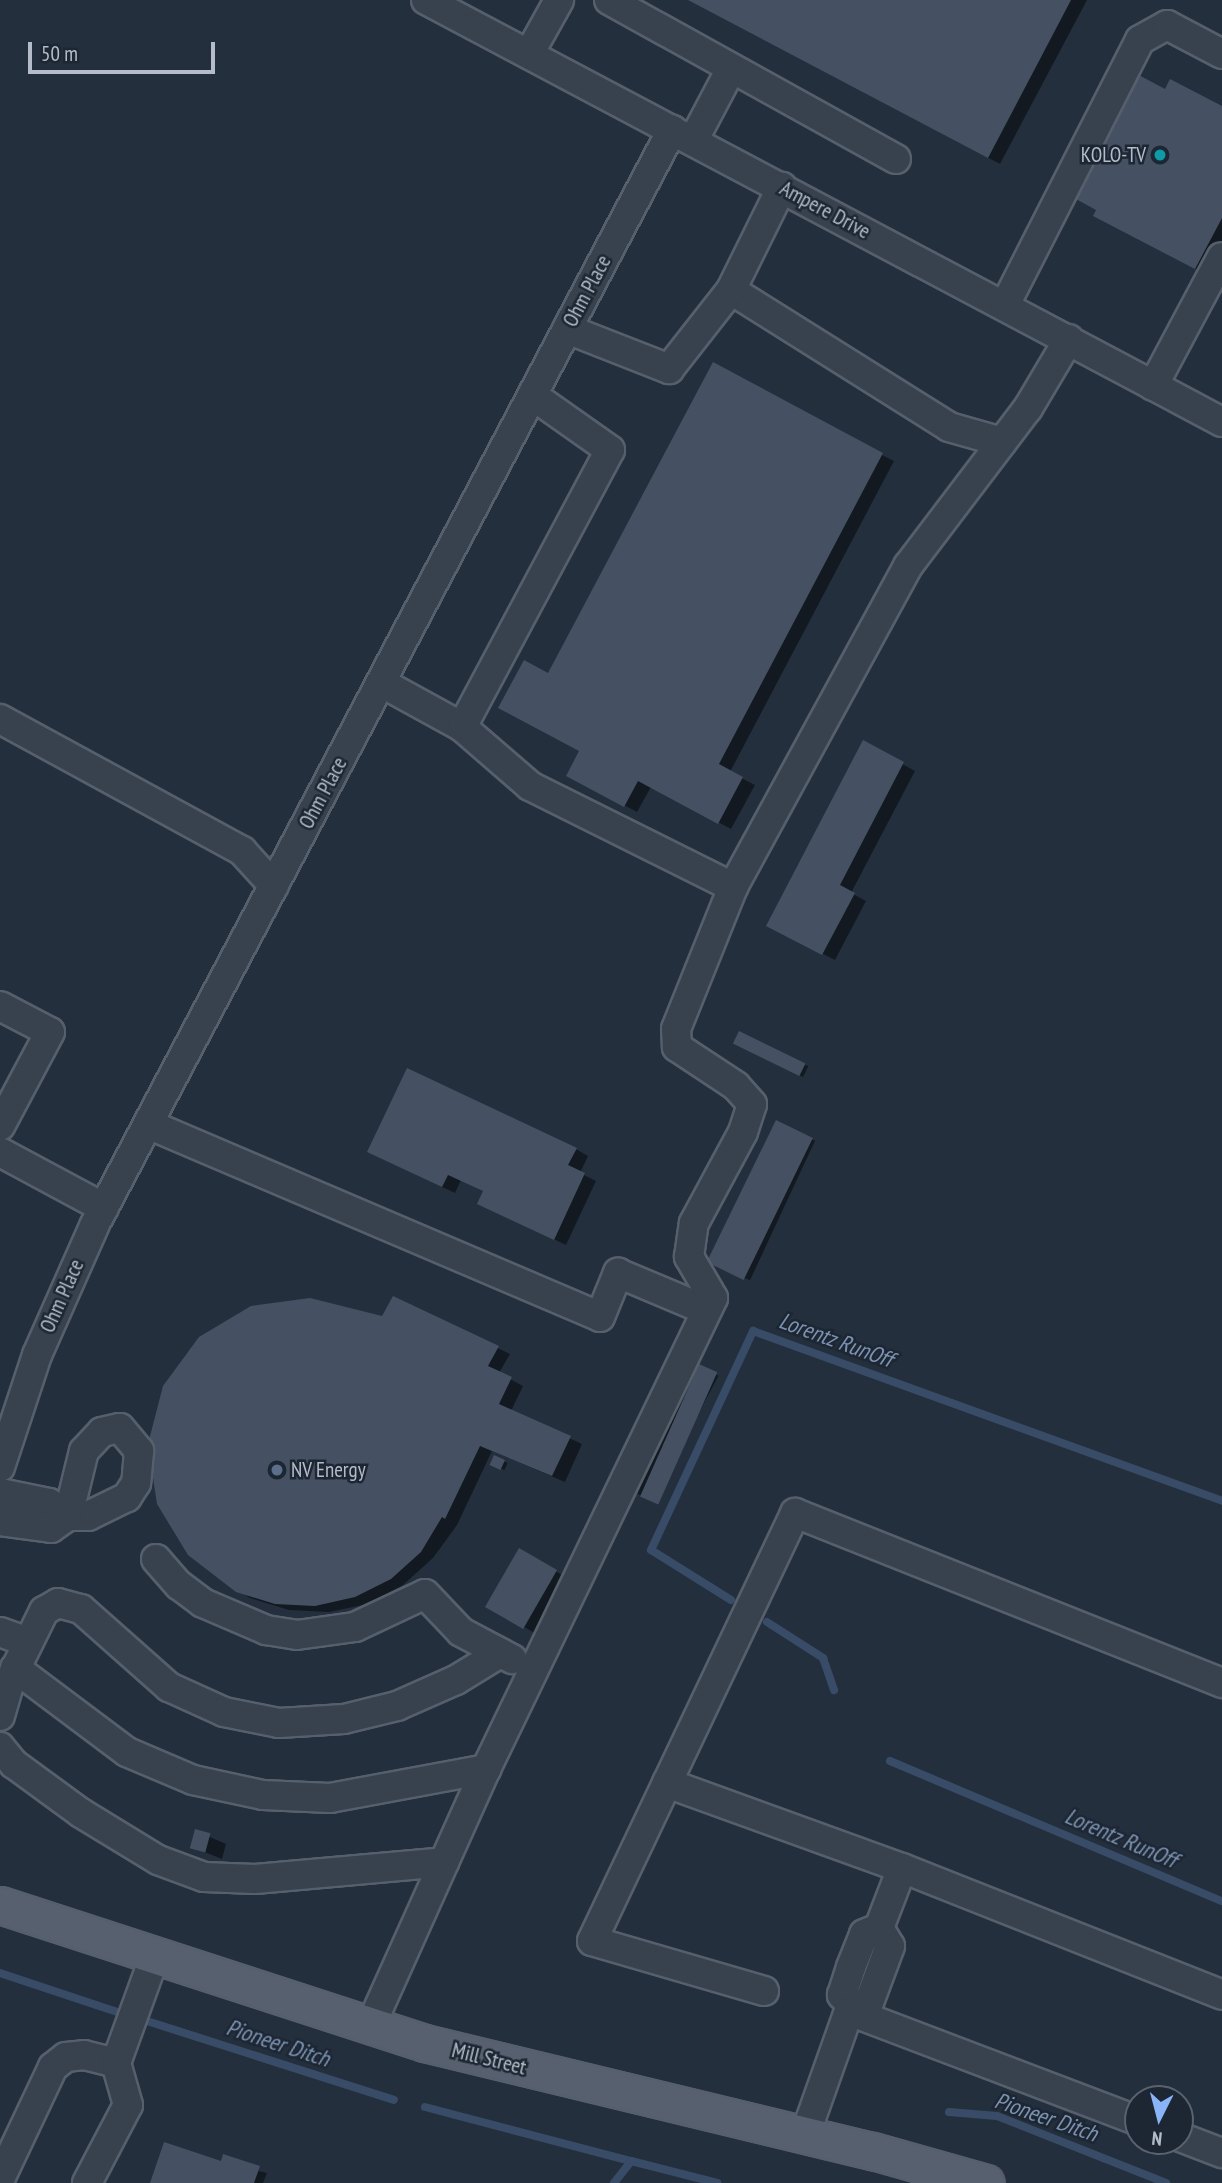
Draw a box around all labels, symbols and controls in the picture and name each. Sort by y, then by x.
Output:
scale bar [32,28,219,72]
text: 50 m [41,40,78,67]
place label: KOLO-TV [1081,142,1146,168]
marker: KOLO-TV [1152,147,1168,163]
street label: Ampere Drive [776,176,874,244]
street label: Ohm Place [558,251,616,331]
street label: Ohm Place [294,753,352,833]
street label: Ohm Place [35,1255,89,1337]
water label: Lorentz RunOff [775,1307,897,1373]
place label: NV Energy [291,1457,366,1483]
marker: NV Energy [269,1462,285,1478]
water label: Lorentz RunOff [1061,1802,1181,1874]
water label: Pioneer Ditch [223,2013,333,2073]
street label: Mill Street [449,2038,529,2080]
north arrow [1124,2085,1194,2155]
water label: Pioneer Ditch [991,2087,1101,2147]
text: N [1151,2126,1163,2151]

